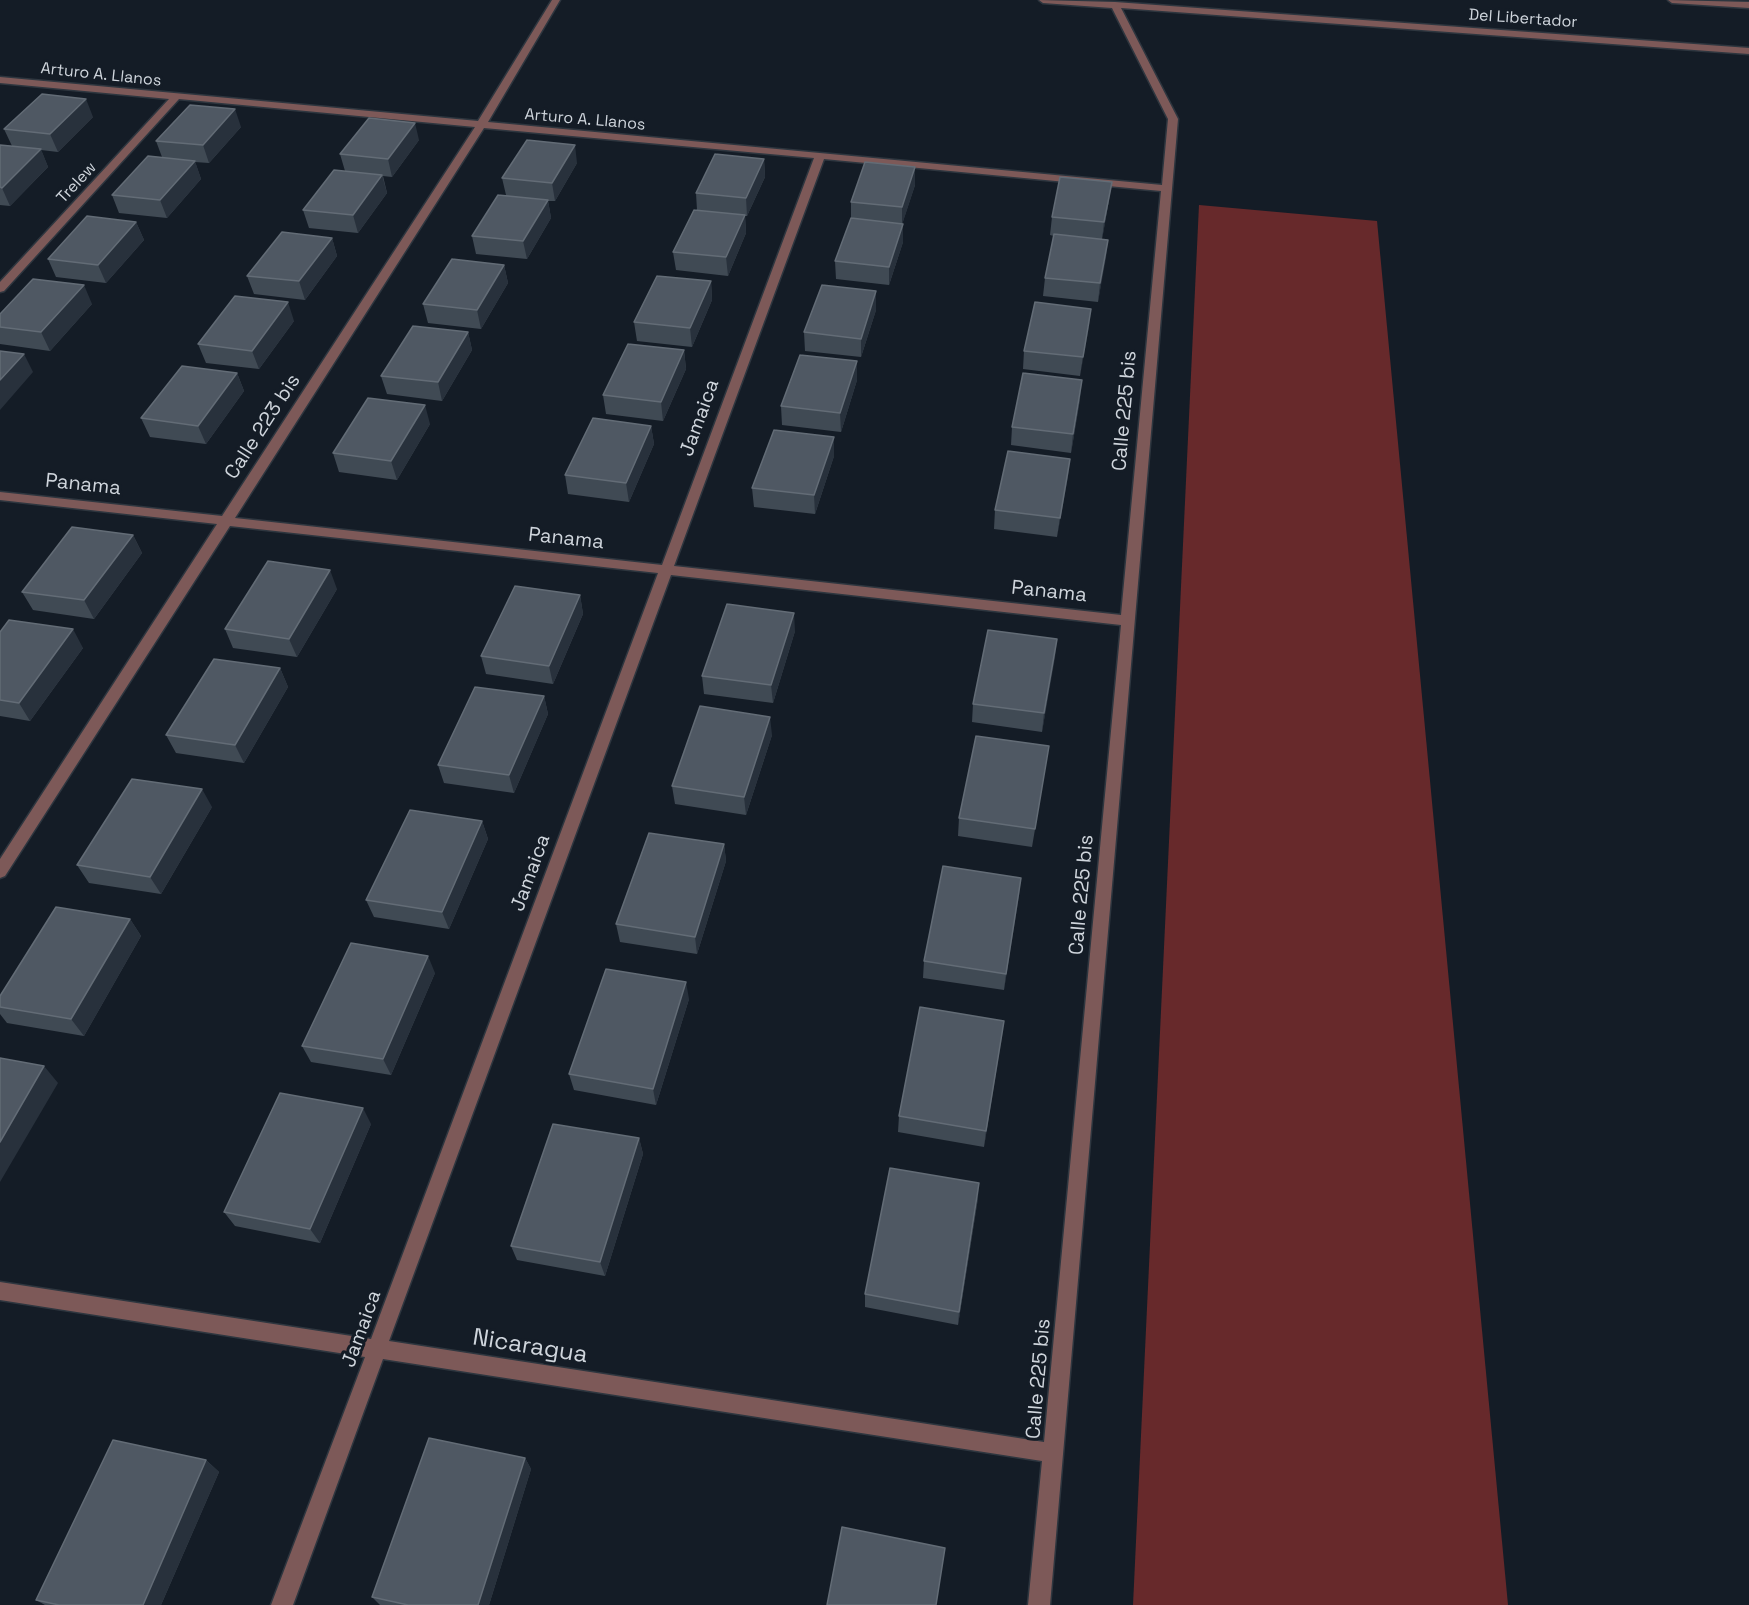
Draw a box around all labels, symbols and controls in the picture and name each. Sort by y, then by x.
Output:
street label: Del Libertador [1468,6,1578,32]
street label: Arturo A. Llanos [40,59,162,91]
street label: Arturo A. Llanos [524,105,646,135]
street label: Trelew [53,158,101,208]
street label: Calle 225 bis [1108,350,1142,472]
street label: Calle 223 bis [220,370,306,484]
street label: Jamaica [675,376,725,460]
street label: Panama [44,469,122,501]
street label: Panama [527,523,605,555]
street label: Panama [1010,576,1088,608]
street label: Jamaica [506,831,556,915]
street label: Calle 225 bis [1065,834,1099,956]
street label: Jamaica [337,1287,387,1371]
street label: Calle 225 bis [1022,1318,1056,1440]
street label: Nicaragua [470,1324,590,1370]

